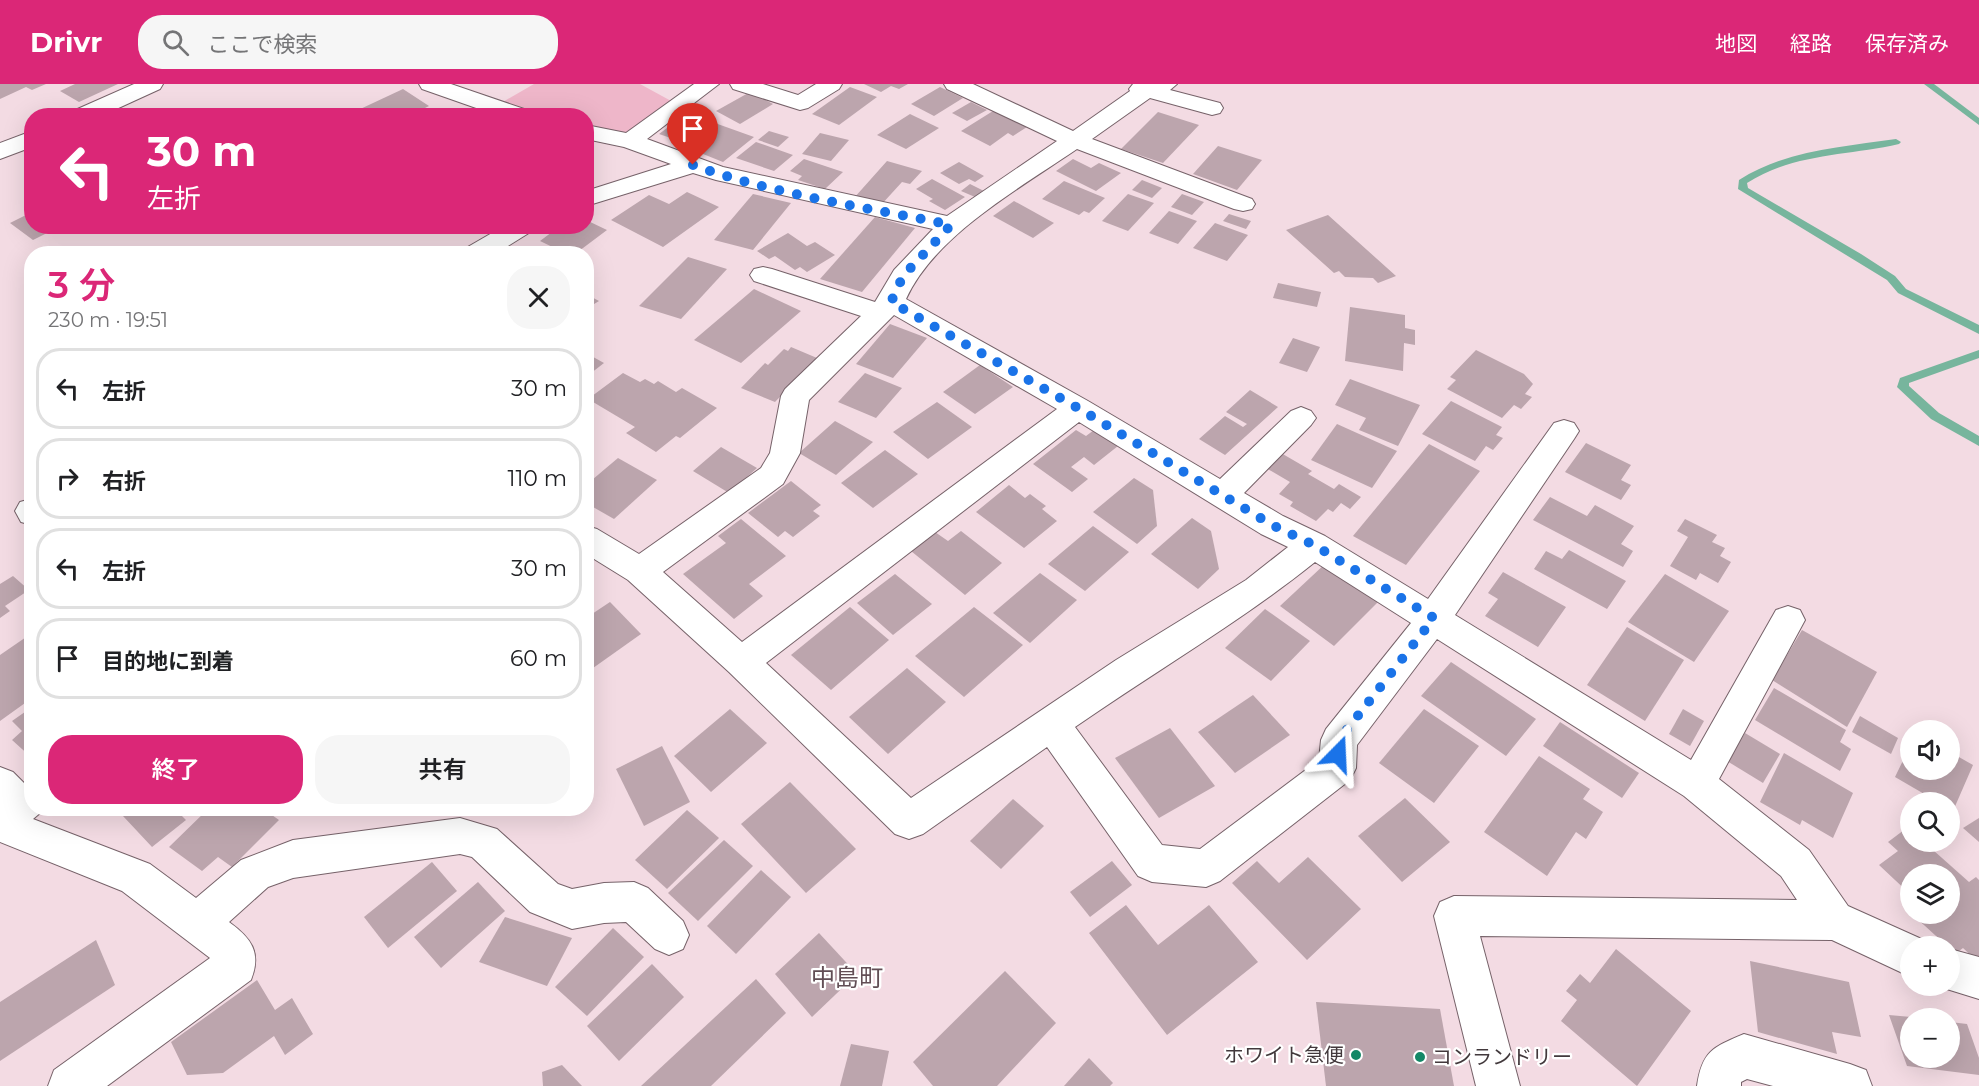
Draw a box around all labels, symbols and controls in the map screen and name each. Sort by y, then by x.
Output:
search box [138,15,558,69]
text: Drivr [30,25,102,59]
icon: search [159,26,192,59]
text: ここで検索 [207,31,317,58]
text: 地図 [1715,31,1757,56]
text: 経路 [1790,31,1832,56]
text: 保存済み [1865,31,1949,56]
pin [667,103,718,165]
icon: arrive [676,112,709,145]
text: 30 m [147,125,256,177]
icon: left [48,132,126,210]
text: 左折 [147,182,201,215]
text: 3 分 [48,263,115,307]
button: close [507,266,570,329]
text: 230 m · 19:51 [48,308,168,332]
icon: left [51,372,84,405]
text: 30 m [511,375,567,402]
text: 左折 [102,378,146,405]
icon: right [51,462,84,495]
text: 110 m [507,465,567,492]
text: 右折 [102,468,146,495]
icon: left [51,552,84,585]
text: 30 m [511,555,567,582]
text: 左折 [102,558,146,585]
icon: arrive [51,642,84,675]
text: 60 m [510,645,567,672]
text: 目的地に到着 [102,648,234,675]
map controls [1900,720,1960,1068]
button: sound [1900,720,1960,780]
position arrow [1306,722,1370,786]
button: 終了 [48,735,303,804]
button: 共有 [315,735,570,804]
button: search [1900,792,1960,852]
button: layers [1900,864,1960,924]
button: + [1900,936,1960,996]
district label: 中島町 [811,963,883,992]
button: − [1900,1008,1960,1068]
place label: ホワイト急便 [1224,1043,1344,1067]
place label: コンランドリー [1432,1045,1572,1069]
marker: ホワイト急便 [1349,1048,1363,1062]
marker: コンランドリー [1413,1050,1427,1064]

